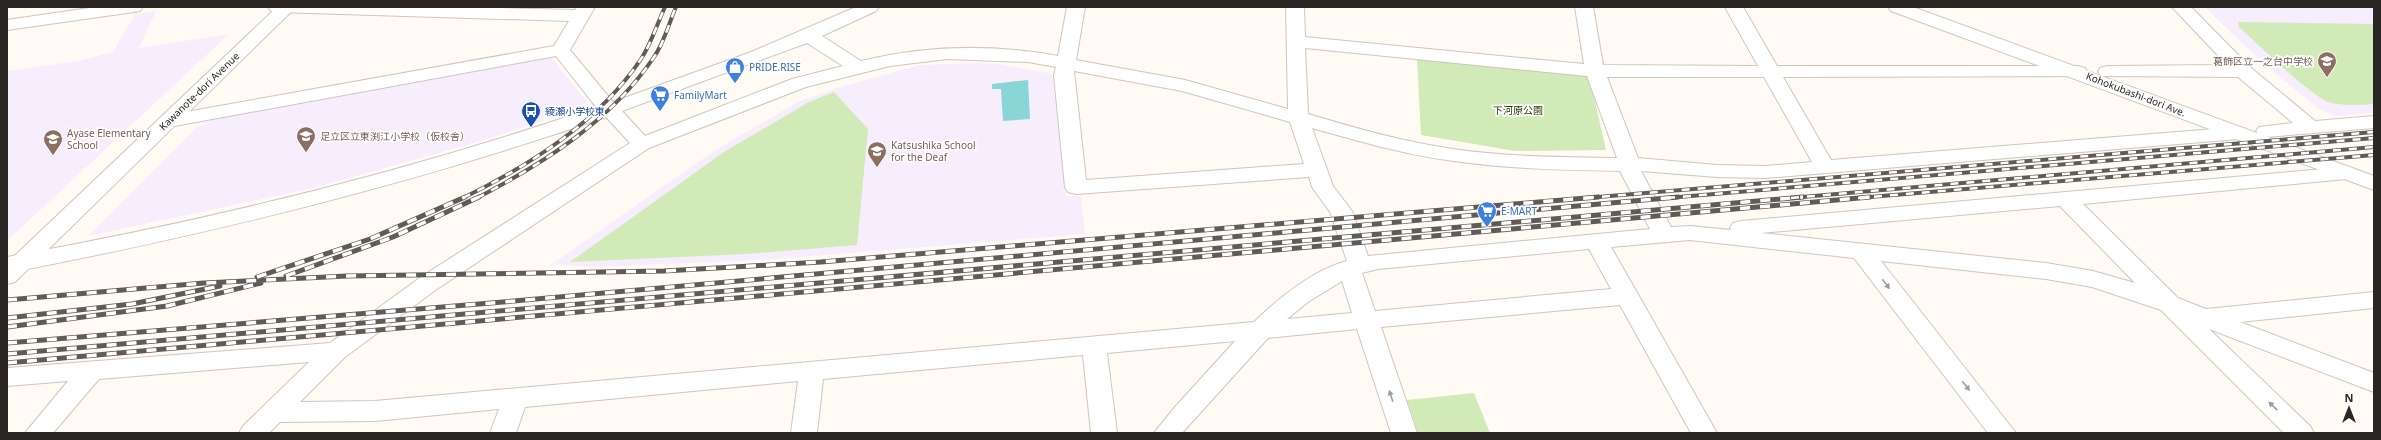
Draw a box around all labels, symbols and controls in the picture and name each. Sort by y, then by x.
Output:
street label: Kawanote-dori Avenue [156,49,242,133]
school or university icon: 葛飾区立一之台中学校 [2316,50,2338,78]
place label: 葛飾区立一之台中学校 [2213,54,2313,68]
shop icon: PRIDE.RISE [724,56,746,84]
place label: PRIDE.RISE [749,60,801,74]
street label: Kohokubashi-dori Ave. [2084,69,2188,119]
supermarket icon: FamilyMart [649,84,671,112]
place label: FamilyMart [674,88,727,102]
bus stop icon: 綾瀬小学校東 [520,100,542,128]
park label: 下河原公園 [1493,103,1543,117]
place label: 綾瀬小学校東 [545,104,605,118]
school or university icon: 足立区立東渕江小学校（仮校舎） [295,125,317,153]
place label: Ayase Elementary School [67,126,151,152]
school or university icon: Ayase Elementary School [42,128,64,156]
place label: 足立区立東渕江小学校（仮校舎） [320,129,470,143]
place label: Katsushika School for the Deaf [891,138,976,164]
school or university icon: Katsushika School for the Deaf [866,140,888,168]
supermarket icon: E-MART [1476,200,1498,228]
place label: E-MART [1501,204,1537,218]
one-way arrow [1881,278,1890,289]
one-way arrow [1961,380,1970,391]
north arrow [2329,388,2369,428]
one-way arrow [1388,390,1394,402]
text: N [2345,390,2353,405]
one-way arrow [2268,401,2278,411]

